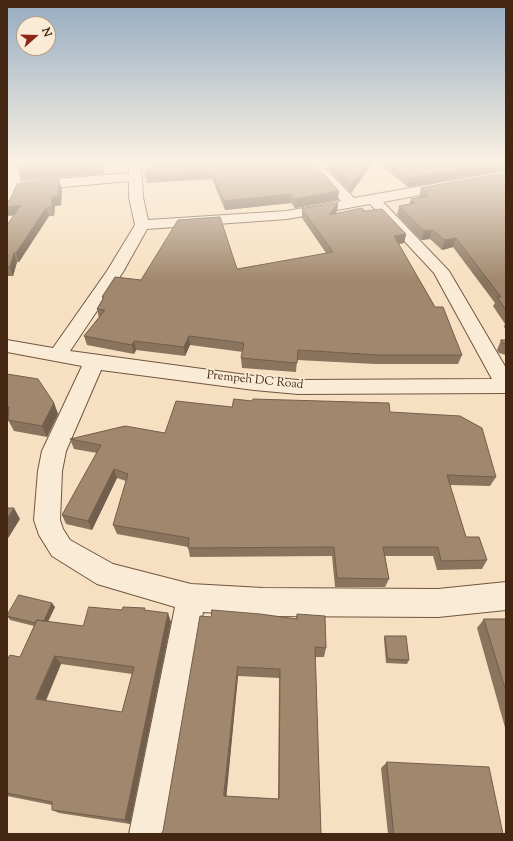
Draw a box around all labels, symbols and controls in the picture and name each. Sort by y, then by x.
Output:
north arrow [16,16,56,56]
text: N [37,25,55,39]
street label: Prempeh DC Road [206,369,304,393]

